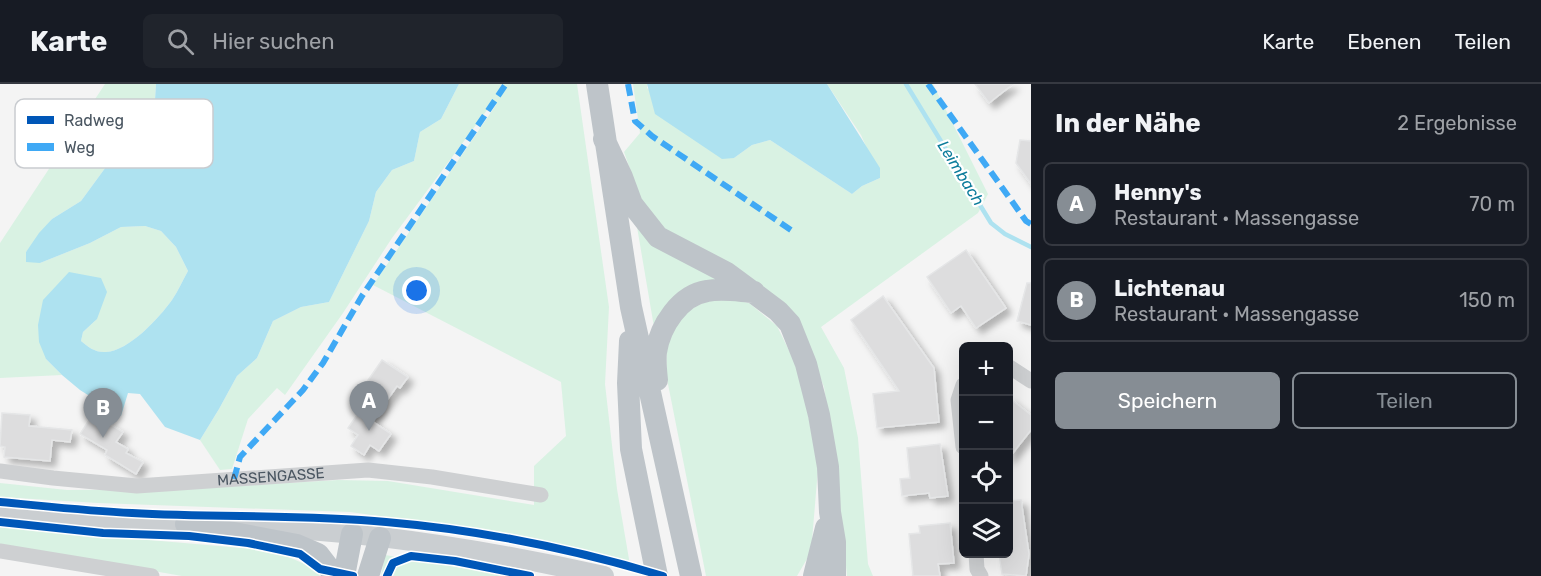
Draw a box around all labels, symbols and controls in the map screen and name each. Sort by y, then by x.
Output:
search box [143,14,563,68]
text: Karte [30,25,107,58]
icon: search [164,25,197,58]
text: Hier suchen [212,28,335,55]
text: Karte [1262,29,1314,54]
text: Ebenen [1347,29,1421,54]
text: Teilen [1454,29,1511,54]
legend [15,99,213,168]
text: In der Nähe [1055,108,1201,139]
text: Radweg [64,111,124,130]
text: 2 Ergebnisse [1397,111,1517,135]
water label: Leimbach [934,137,988,209]
text: Weg [64,138,95,157]
text: Henny's [1114,179,1202,206]
text: A [1069,192,1084,216]
text: 70 m [1469,192,1515,216]
text: Restaurant · Massengasse [1114,206,1359,230]
text: Lichtenau [1114,275,1225,302]
your location [402,276,431,305]
text: B [1069,288,1084,312]
text: 150 m [1459,288,1515,312]
text: Restaurant · Massengasse [1114,302,1359,326]
map controls [959,342,1013,558]
button: + [959,342,1013,396]
button: Speichern [1055,372,1280,429]
button: Teilen [1292,372,1517,429]
pin: A [350,382,388,431]
pin: B [84,388,122,438]
button: − [959,396,1013,450]
button: locate [959,450,1013,504]
street label: MASSENGASSE [216,464,325,489]
button: layers [959,504,1013,558]

